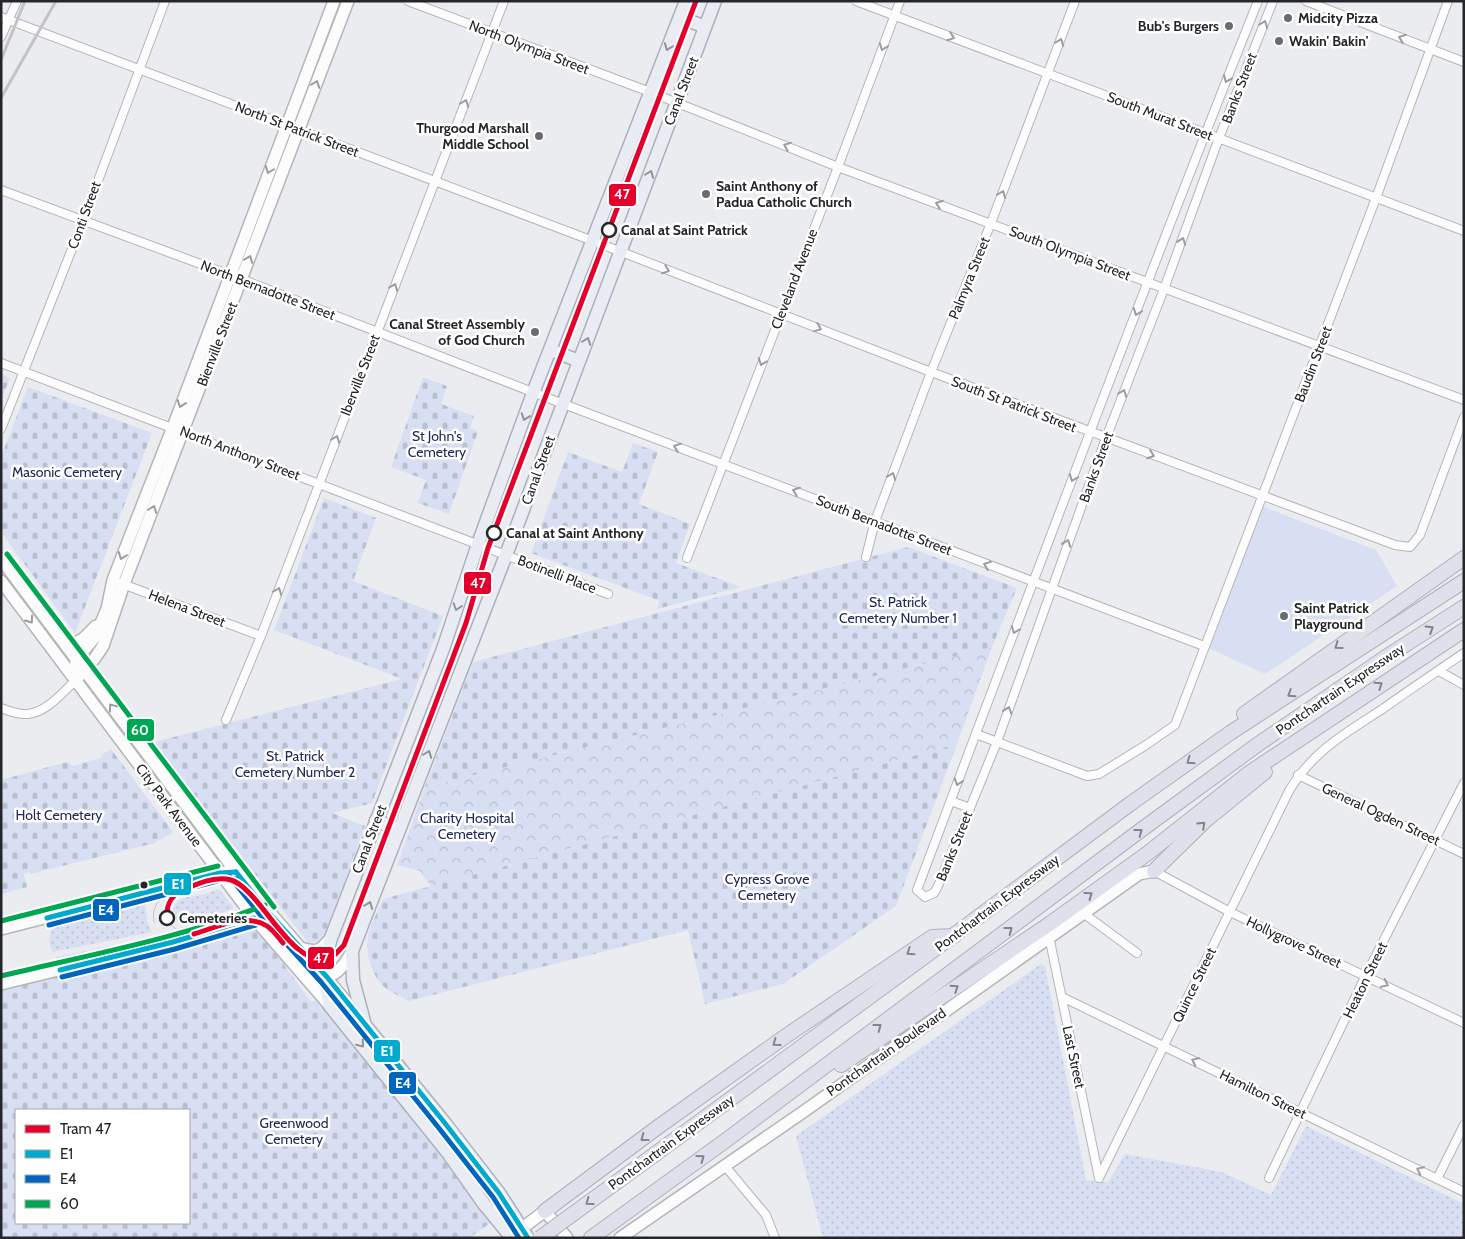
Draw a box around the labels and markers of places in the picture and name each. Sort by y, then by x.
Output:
place label: Midcity Pizza [1298,9,1378,27]
marker: Midcity Pizza [1282,12,1294,24]
place label: Bub's Burgers [1138,17,1219,35]
marker: Bub's Burgers [1223,20,1235,32]
place label: Wakin' Bakin' [1289,32,1369,50]
marker: Wakin' Bakin' [1273,35,1285,47]
place label: Thurgood Marshall Middle School [416,119,529,153]
marker: Thurgood Marshall Middle School [533,130,545,142]
place label: Saint Anthony of Padua Catholic Church [716,177,852,211]
marker: Saint Anthony of Padua Catholic Church [700,188,712,200]
place label: Canal at Saint Patrick [621,221,748,239]
marker: Canal at Saint Patrick [601,222,617,238]
place label: Canal Street Assembly of God Church [389,315,525,349]
marker: Canal Street Assembly of God Church [529,326,541,338]
place label: Canal at Saint Anthony [506,524,644,542]
marker: Canal at Saint Anthony [486,525,502,541]
place label: Saint Patrick Playground [1294,599,1369,633]
marker: Saint Patrick Playground [1278,610,1290,622]
unlabelled marker [139,880,149,890]
place label: Cemeteries [179,909,247,927]
marker: Cemeteries [159,910,175,926]

